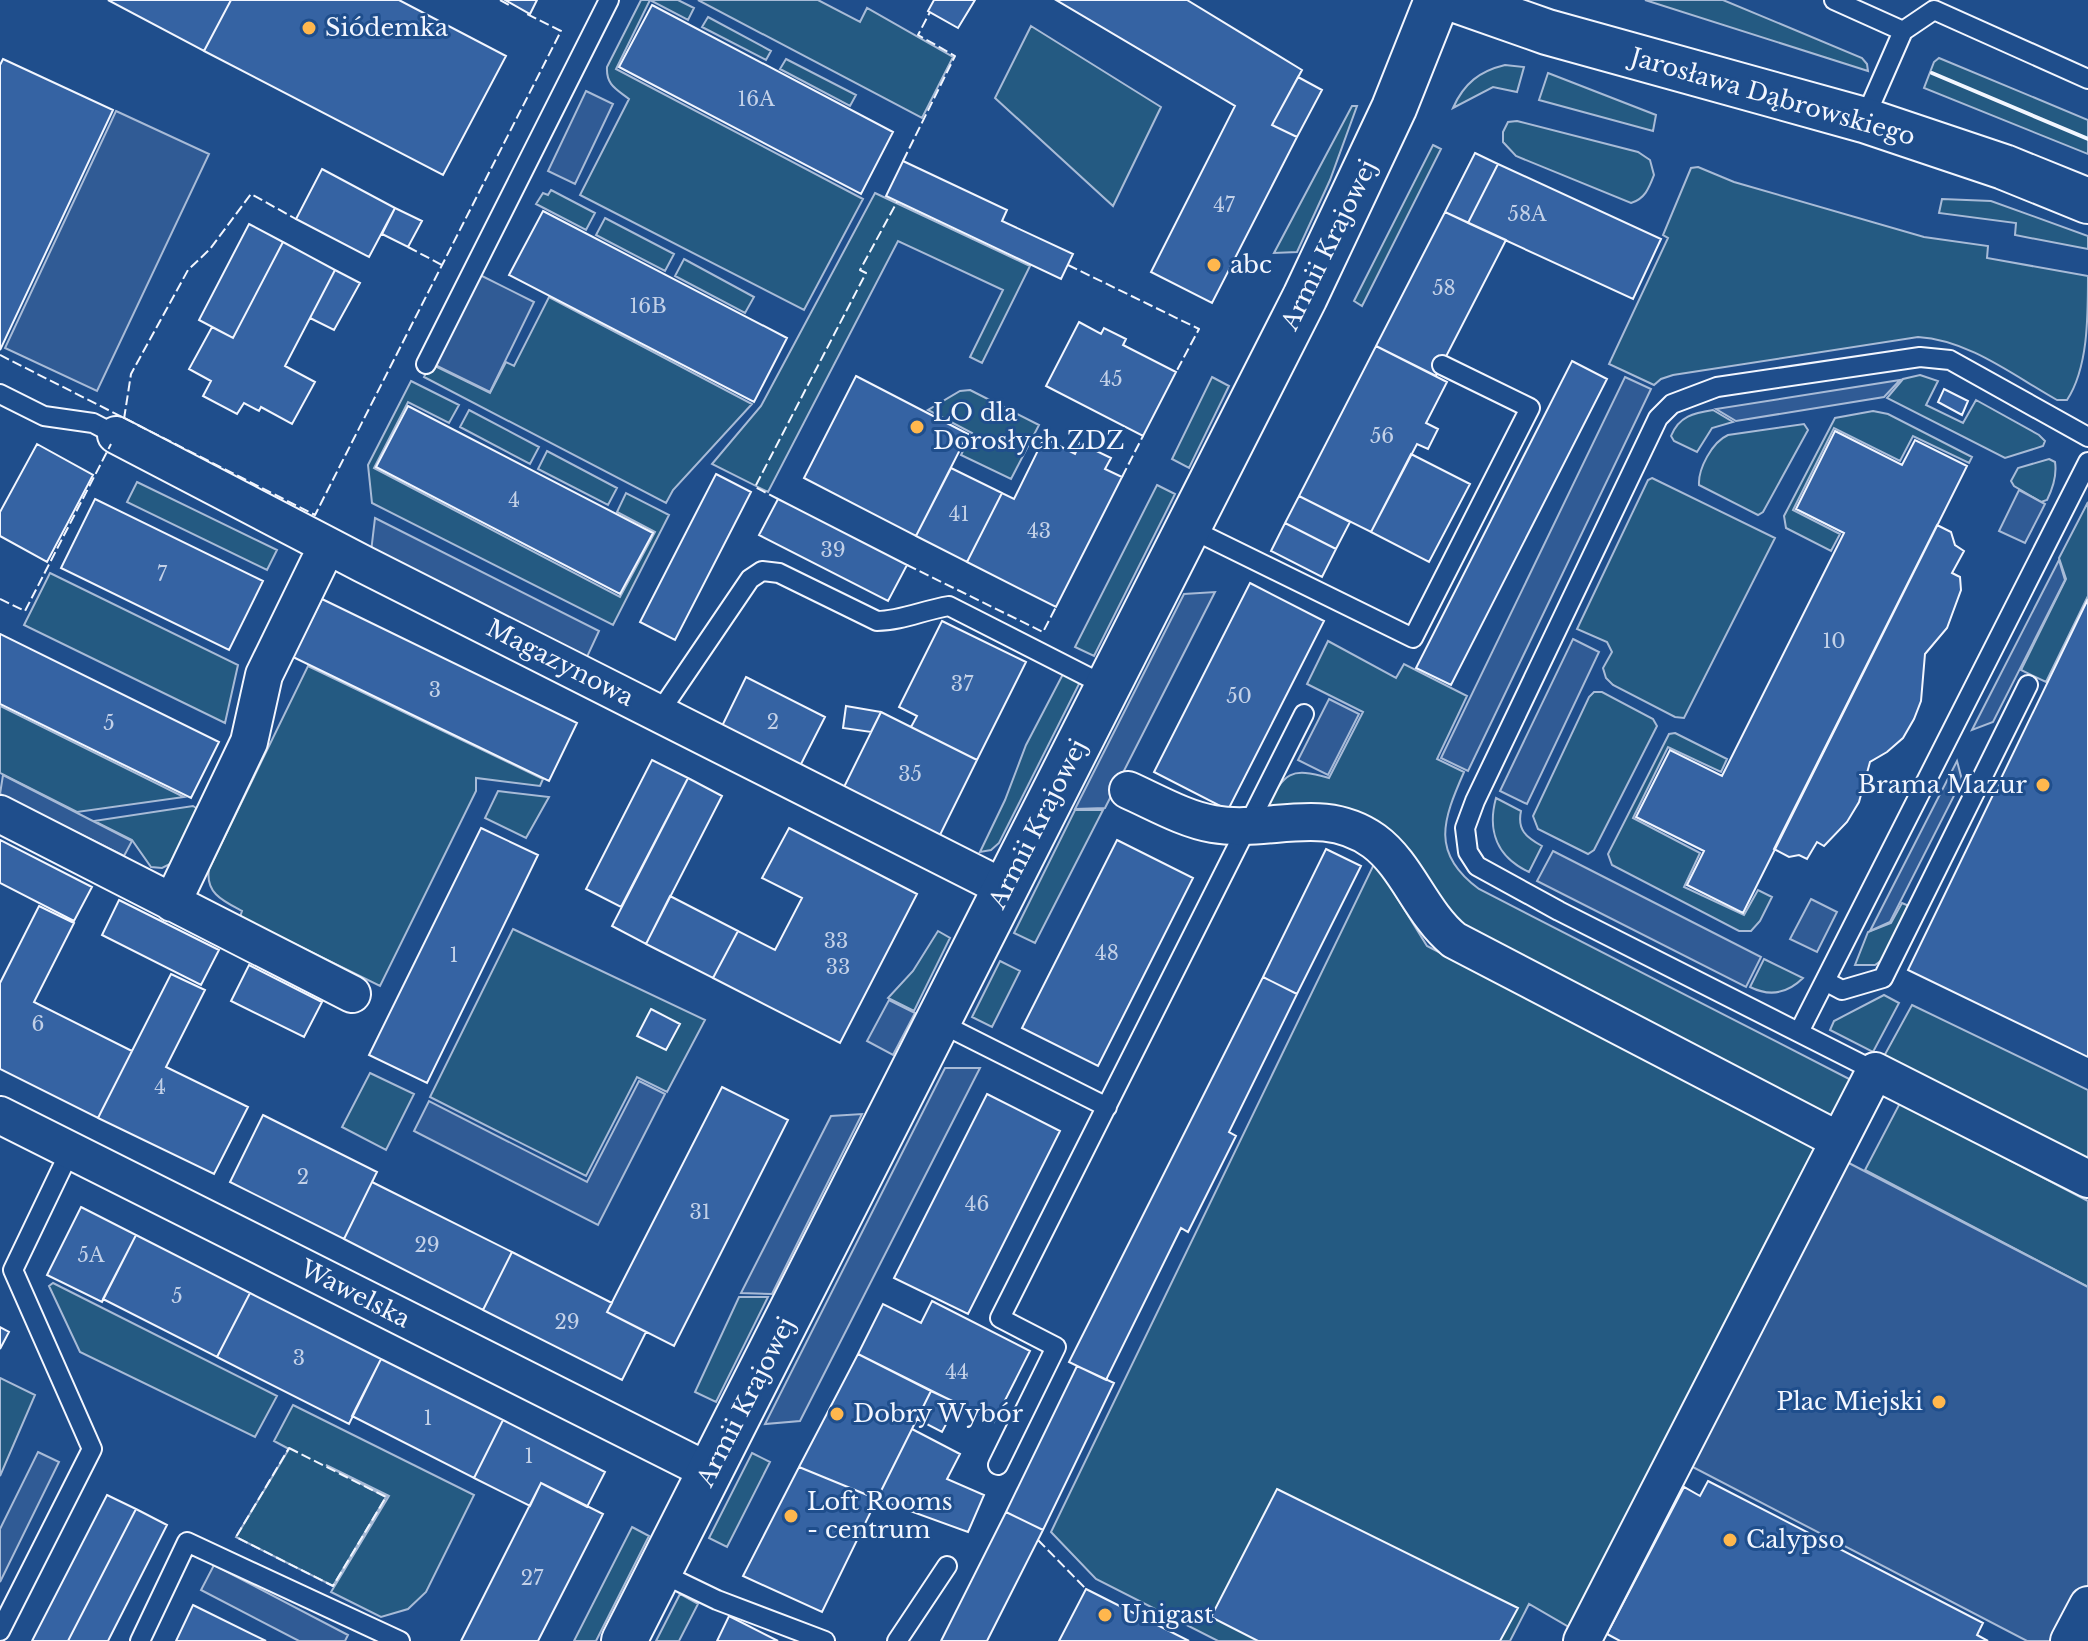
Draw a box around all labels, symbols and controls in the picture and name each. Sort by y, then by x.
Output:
place label: Siódemka [325,13,449,42]
marker: Siódemka [300,19,318,37]
street label: Jarosława Dąbrowskiego [1625,41,1919,151]
house number: 16A [737,87,775,111]
street label: Armii Krajowej [1274,155,1382,336]
house number: 47 [1213,193,1236,217]
house number: 58A [1508,202,1547,226]
place label: abc [1230,250,1272,279]
marker: abc [1205,256,1223,274]
house number: 58 [1432,276,1456,300]
house number: 16B [629,294,667,318]
house number: 45 [1099,367,1123,391]
place label: LO dla Dorosłych ZDZ [933,398,1124,455]
marker: LO dla Dorosłych ZDZ [908,418,926,436]
house number: 56 [1370,424,1394,448]
house number: 4 [508,488,520,512]
house number: 41 [949,502,969,526]
house number: 43 [1027,519,1051,543]
house number: 39 [820,538,846,562]
house number: 7 [157,562,168,586]
street label: Magazynowa [482,613,639,712]
house number: 10 [1822,629,1846,653]
house number: 37 [951,672,974,696]
house number: 3 [429,678,441,702]
house number: 50 [1226,684,1252,708]
house number: 2 [767,710,779,734]
house number: 5 [103,711,115,735]
street label: Armii Krajowej [982,734,1093,914]
house number: 35 [898,762,922,786]
place label: Brama Mazur [1858,770,2028,799]
marker: Brama Mazur [2034,776,2052,794]
house number: 33 [824,929,848,953]
house number: 48 [1095,941,1119,965]
house number: 1 [450,943,458,967]
house number: 33 [826,955,850,979]
house number: 6 [32,1012,44,1036]
house number: 4 [154,1075,166,1099]
house number: 2 [297,1165,309,1189]
house number: 46 [965,1192,989,1216]
house number: 31 [689,1200,711,1224]
house number: 29 [414,1233,440,1257]
house number: 5A [78,1243,105,1267]
street label: Wawelska [295,1253,416,1334]
house number: 5 [171,1284,183,1308]
house number: 29 [554,1310,580,1334]
street label: Armii Krajowej [690,1312,801,1492]
house number: 3 [293,1346,305,1370]
house number: 44 [945,1360,969,1384]
place label: Plac Miejski [1776,1387,1923,1416]
marker: Plac Miejski [1930,1393,1948,1411]
place label: Dobry Wybór [853,1399,1024,1428]
marker: Dobry Wybór [828,1405,846,1423]
house number: 1 [424,1406,432,1430]
house number: 1 [525,1444,533,1468]
place label: Loft Rooms - centrum [807,1487,953,1544]
marker: Loft Rooms - centrum [782,1507,800,1525]
place label: Calypso [1746,1525,1844,1554]
marker: Calypso [1721,1531,1739,1549]
house number: 27 [521,1566,544,1590]
place label: Unigast [1121,1600,1213,1629]
marker: Unigast [1096,1606,1114,1624]

